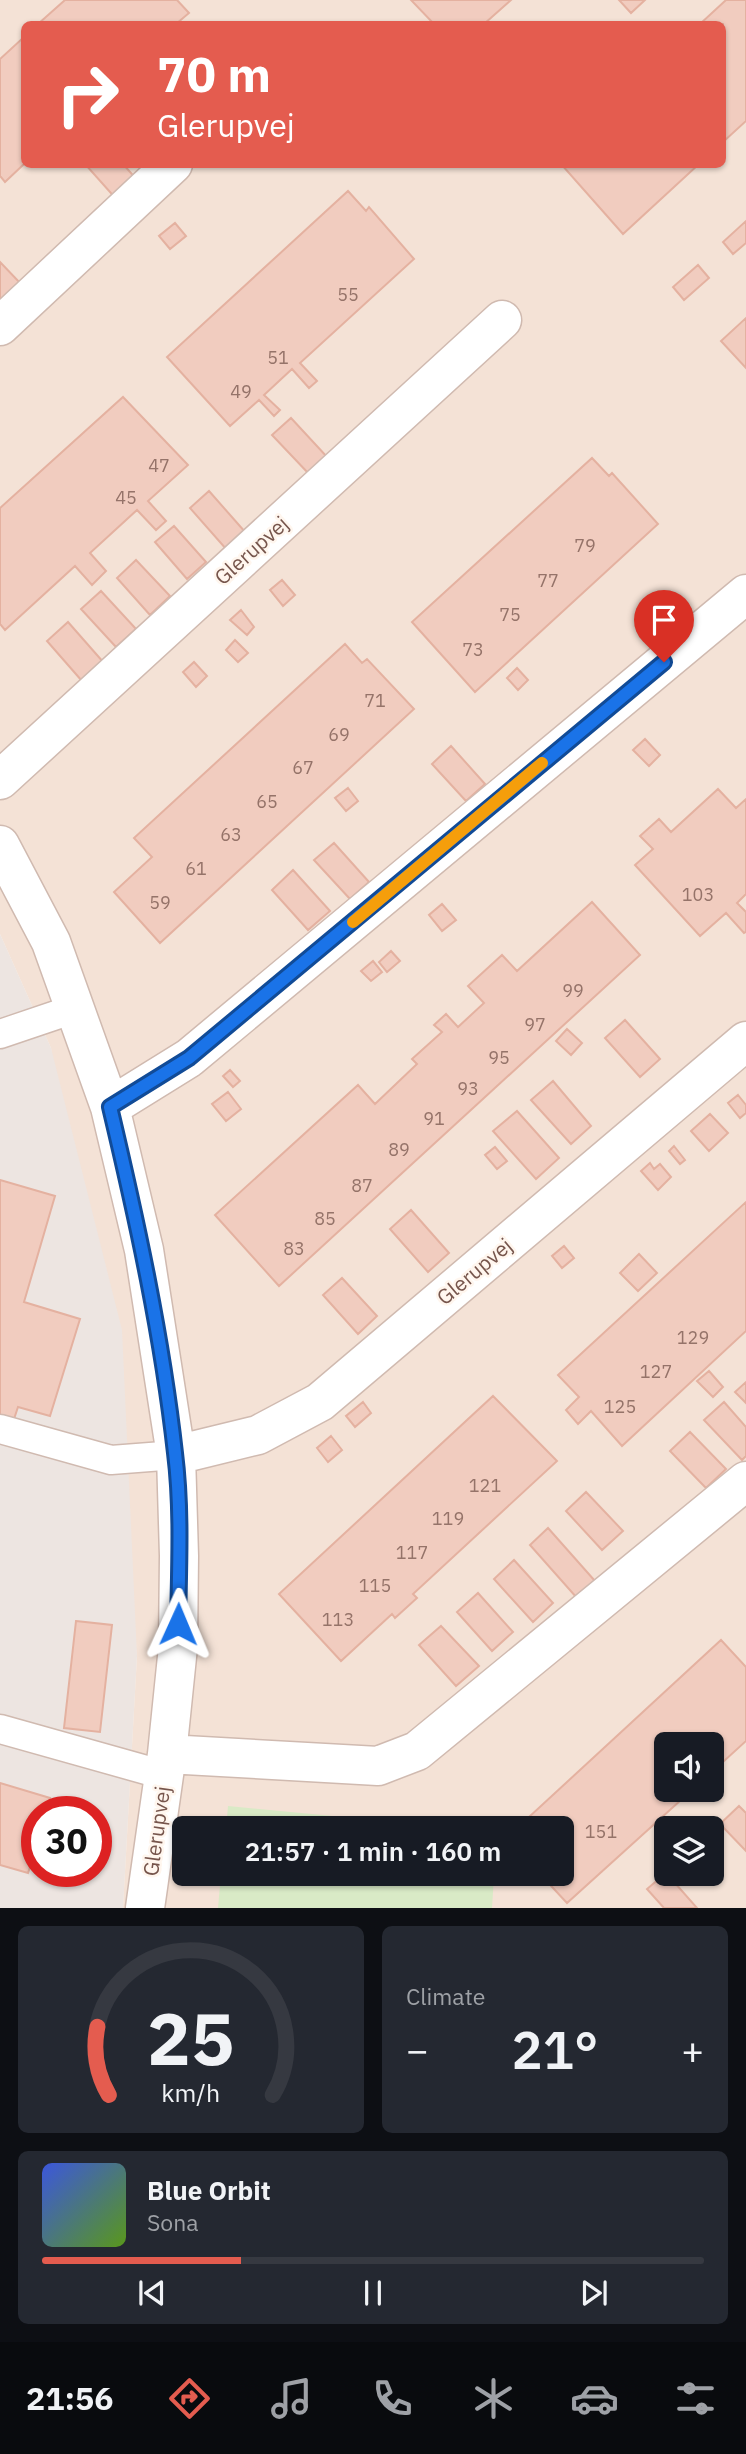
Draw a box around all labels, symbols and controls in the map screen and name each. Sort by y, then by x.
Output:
text: 70 m [157,42,271,105]
icon: right [42,49,133,140]
text: Glerupvej [157,104,295,146]
house number: 55 [337,283,359,306]
house number: 51 [267,346,289,369]
house number: 49 [230,380,252,403]
house number: 47 [148,454,170,477]
house number: 45 [115,486,137,509]
street label: Glerupvej [208,509,294,591]
house number: 79 [574,534,596,557]
house number: 77 [537,569,559,592]
pin [634,590,694,662]
icon: arrive [645,601,683,639]
house number: 75 [499,603,521,626]
house number: 73 [462,638,484,661]
house number: 71 [364,689,386,712]
house number: 69 [328,723,350,746]
house number: 67 [292,756,314,779]
house number: 65 [256,790,278,813]
house number: 63 [220,823,242,846]
house number: 61 [185,857,207,880]
house number: 103 [682,883,714,906]
house number: 59 [149,891,171,914]
house number: 99 [562,979,584,1002]
house number: 97 [524,1013,546,1036]
house number: 95 [488,1046,510,1069]
house number: 93 [457,1077,479,1100]
house number: 91 [423,1107,445,1130]
house number: 89 [388,1138,410,1161]
house number: 87 [351,1174,373,1197]
house number: 85 [314,1207,336,1230]
street label: Glerupvej [430,1231,518,1311]
house number: 83 [283,1237,305,1260]
house number: 129 [677,1326,709,1349]
house number: 127 [640,1360,672,1383]
house number: 125 [604,1395,636,1418]
house number: 121 [469,1474,501,1497]
house number: 119 [432,1507,464,1530]
house number: 117 [396,1541,428,1564]
house number: 115 [359,1574,391,1597]
position arrow [141,1587,215,1661]
house number: 113 [322,1608,354,1631]
map controls [654,1732,724,1886]
button: sound [654,1732,724,1802]
street label: Glerupvej [136,1784,176,1878]
speed limit sign: 30 [21,1796,112,1887]
button: layers [654,1816,724,1886]
house number: 151 [585,1820,617,1843]
text: 21:57 · 1 min · 160 m [245,1834,501,1868]
text: Climate [406,1981,485,2011]
text: 25 [147,1991,235,2086]
text: 21° [512,2016,598,2083]
text: − [406,2025,429,2074]
text: + [681,2025,704,2074]
text: km/h [162,2076,220,2109]
text: Blue Orbit [147,2173,271,2207]
text: Sona [147,2207,199,2237]
icon: previous [133,2274,171,2312]
icon: pause [354,2274,392,2312]
icon: next [575,2274,613,2312]
icon: directions [165,2374,214,2423]
icon: music [267,2374,316,2423]
icon: phone [368,2374,417,2423]
icon: climate [469,2374,518,2423]
icon: car [570,2374,619,2423]
icon: filters [671,2374,720,2423]
text: 21:56 [26,2377,113,2419]

